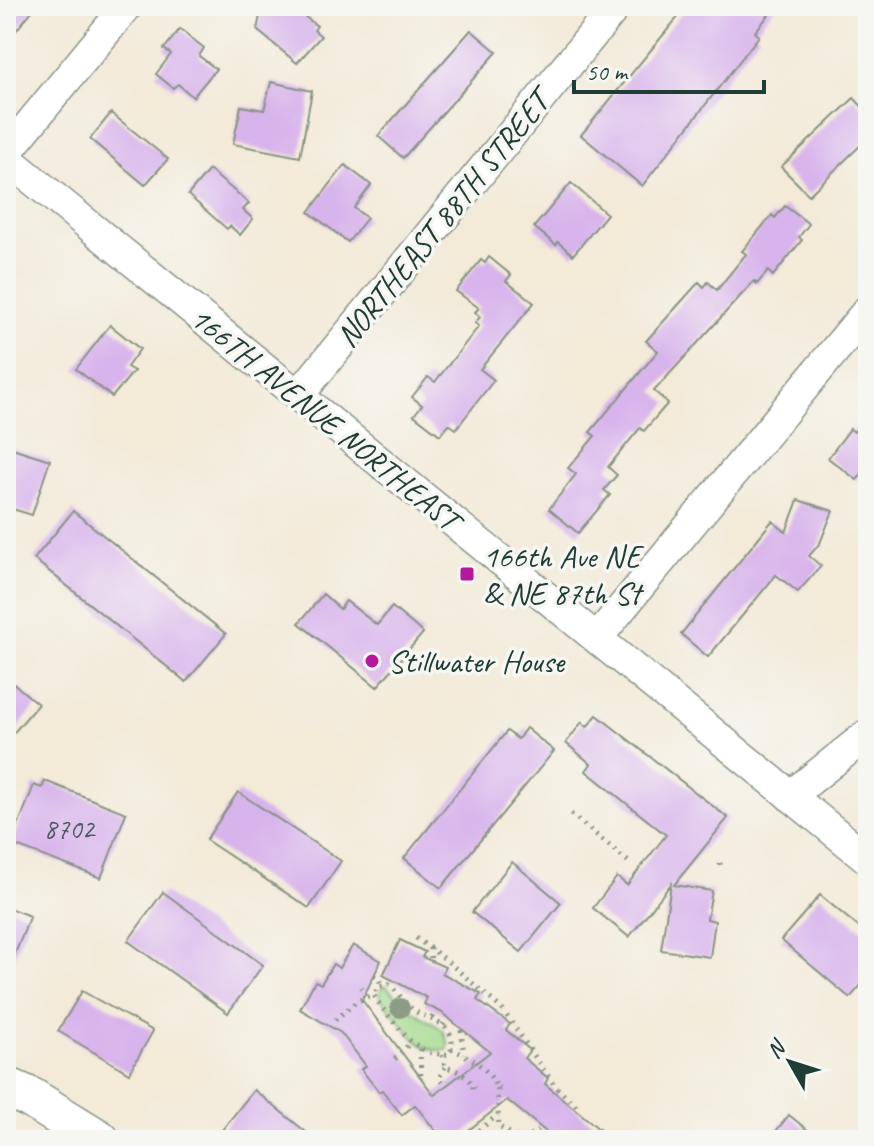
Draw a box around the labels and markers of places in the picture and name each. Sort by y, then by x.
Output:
place label: 166th Ave NE & NE 87th St [483,536,645,614]
marker: 166th Ave NE & NE 87th St [458,565,476,583]
place label: Stillwater House [388,641,566,682]
marker: Stillwater House [363,652,381,670]

